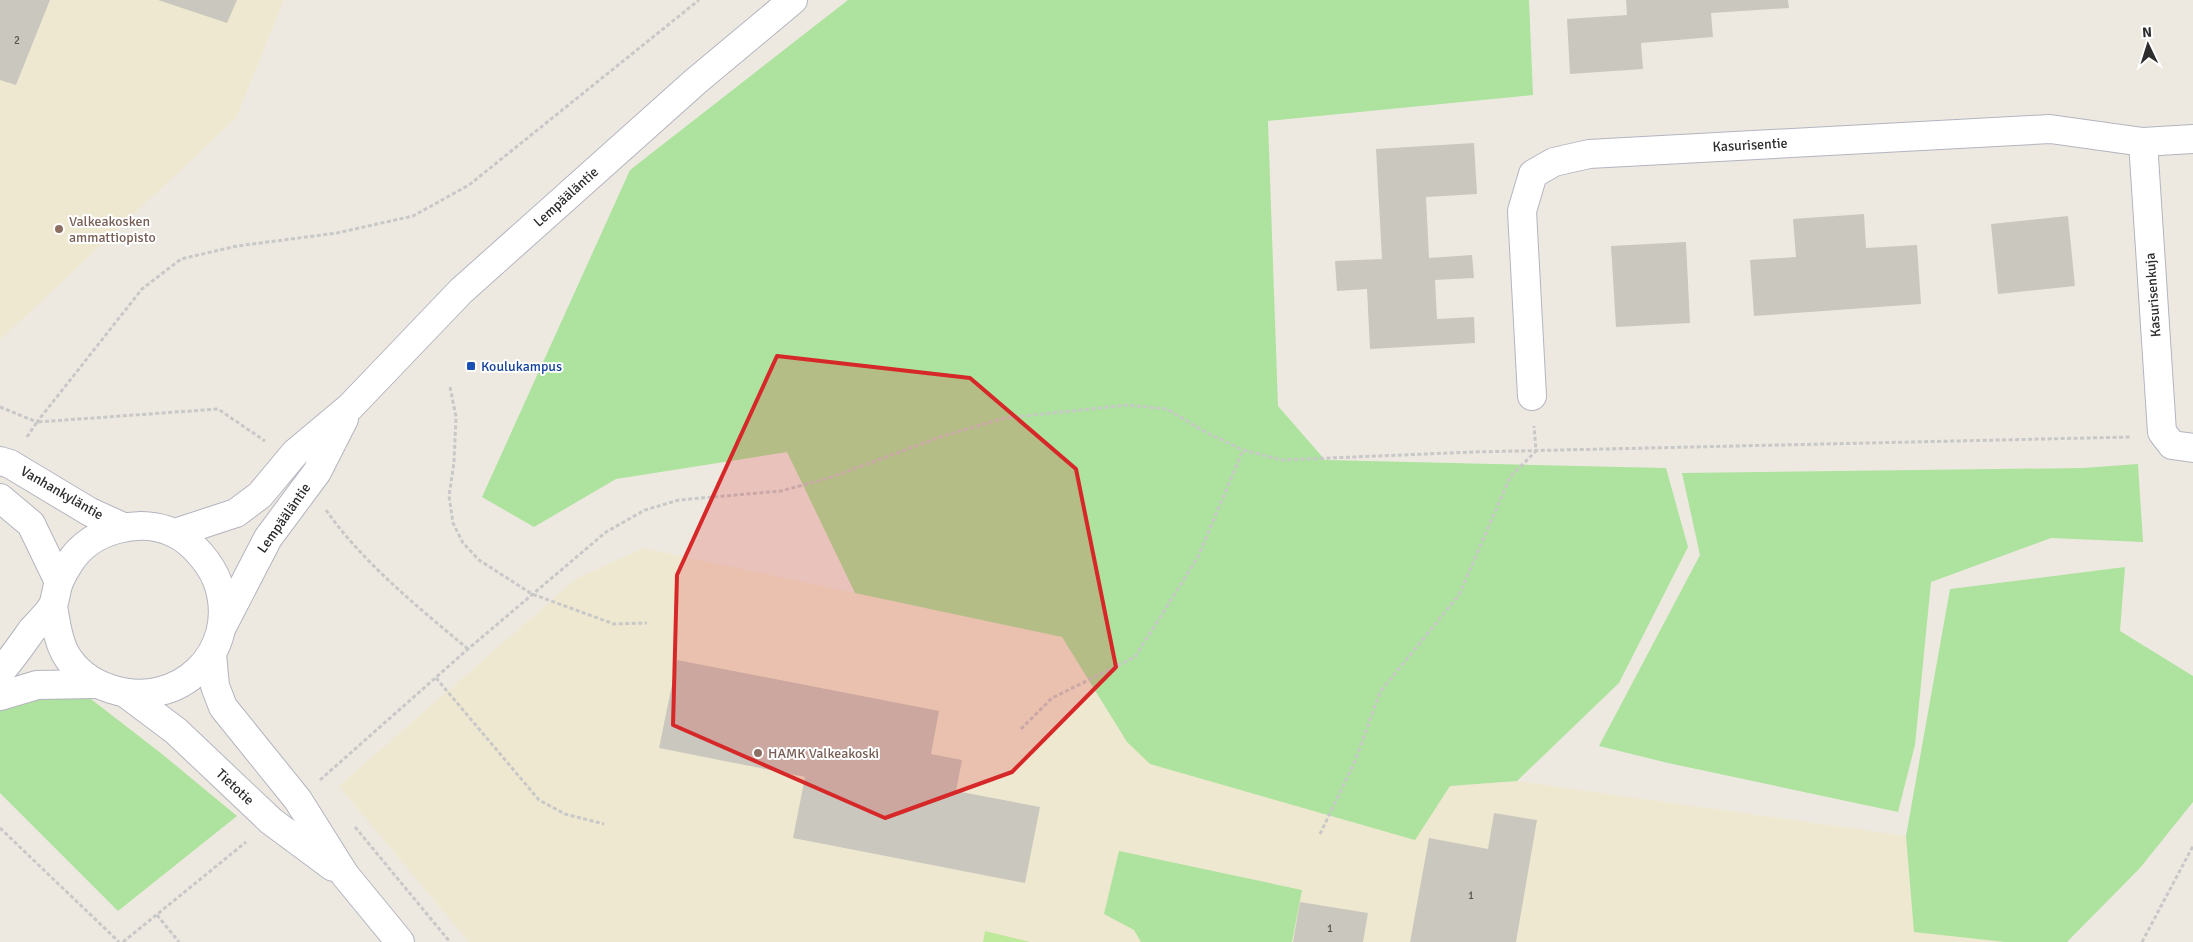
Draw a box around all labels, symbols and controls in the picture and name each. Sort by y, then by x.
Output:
north arrow [2123,20,2173,70]
text: N [2142,24,2153,41]
house number: 2 [14,34,20,47]
street label: Kasurisentie [1712,135,1788,155]
street label: Lempääläntie [530,163,602,231]
place label: Valkeakosken ammattiopisto [69,213,156,246]
marker: Valkeakosken ammattiopisto [53,223,65,235]
street label: Kasurisenkuja [2142,252,2164,338]
place label: Koulukampus [481,358,562,375]
marker: Koulukampus [465,360,477,372]
street label: Vanhankyläntie [18,462,106,524]
street label: Lempääläntie [254,480,314,556]
place label: HAMK Valkeakoski [768,745,879,762]
marker: HAMK Valkeakoski [752,747,764,759]
street label: Tietotie [213,765,257,809]
house number: 1 [1468,889,1474,902]
house number: 1 [1327,922,1333,935]

